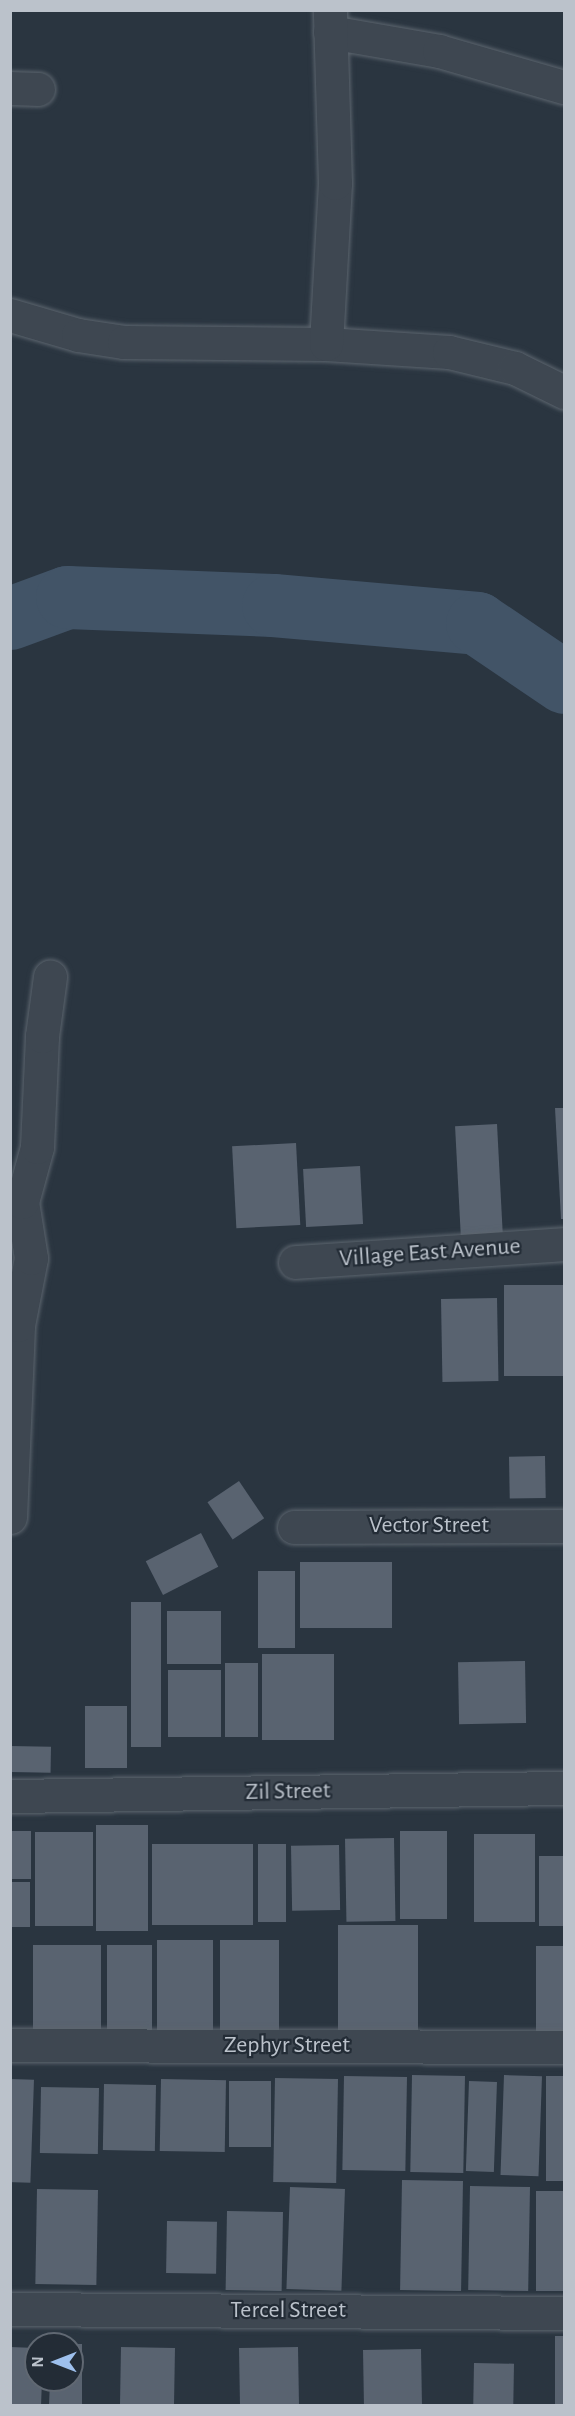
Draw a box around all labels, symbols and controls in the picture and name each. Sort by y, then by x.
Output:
street label: Village East Avenue [338,1232,522,1274]
street label: Vector Street [369,1512,489,1540]
street label: Zil Street [245,1777,331,1807]
street label: Zephyr Street [224,2032,350,2060]
street label: Tercel Street [230,2297,346,2325]
north arrow [24,2332,84,2392]
text: N [30,2356,46,2368]

